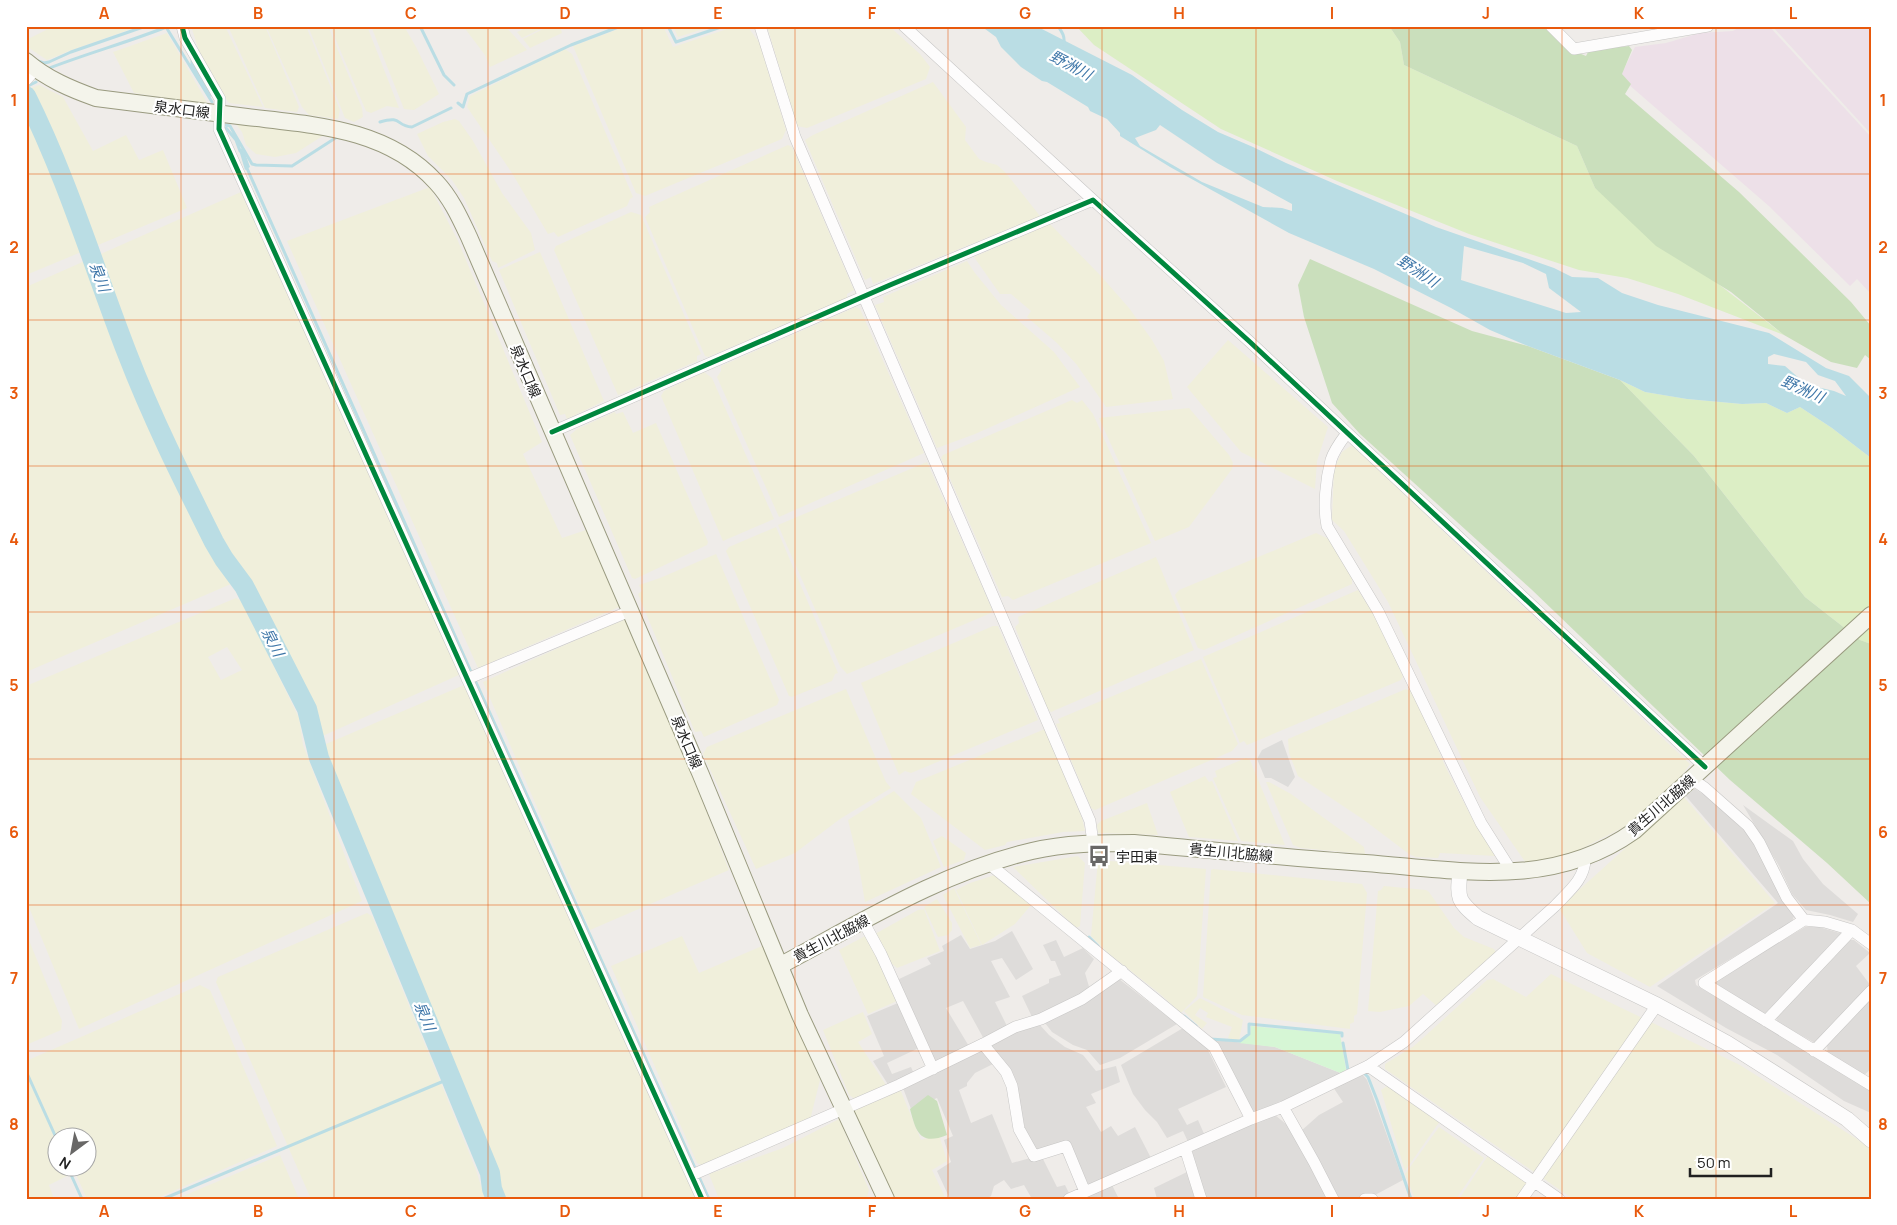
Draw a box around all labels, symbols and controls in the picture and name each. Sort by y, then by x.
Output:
text: A [99,2,110,24]
text: B [253,2,263,24]
text: C [405,2,417,24]
text: D [559,2,571,24]
text: E [713,2,723,24]
text: F [868,2,877,24]
text: G [1019,2,1031,24]
text: H [1173,2,1185,24]
text: I [1330,2,1334,24]
text: J [1482,2,1490,24]
text: K [1634,2,1645,24]
text: L [1789,2,1798,24]
water label: 野洲川 [1046,45,1098,86]
text: 1 [10,89,18,111]
text: 1 [1879,89,1887,111]
street label: 泉水口線 [153,96,211,122]
text: 2 [9,236,19,258]
text: 2 [1878,236,1888,258]
water label: 野洲川 [1393,250,1444,293]
water label: 泉川 [85,259,116,297]
street label: 泉水口線 [506,342,546,400]
water label: 野洲川 [1778,370,1830,409]
text: 3 [9,382,19,404]
text: 3 [1878,382,1888,404]
text: 4 [9,528,19,550]
text: 4 [1878,528,1888,550]
water label: 泉川 [257,624,290,662]
text: 5 [9,674,19,696]
text: 5 [1878,674,1888,696]
street label: 泉水口線 [667,713,707,771]
street label: 貴生川北脇線 [1623,770,1699,840]
text: 6 [9,821,19,843]
text: 6 [1878,821,1888,843]
street label: 貴生川北脇線 [1188,839,1274,865]
bus stop icon: 宇田東 [1086,843,1112,869]
place label: 宇田東 [1116,847,1158,866]
street label: 貴生川北脇線 [789,910,873,966]
text: 7 [10,967,18,989]
text: 7 [1879,967,1887,989]
water label: 泉川 [410,998,441,1036]
text: 8 [9,1113,19,1135]
text: 8 [1878,1113,1888,1135]
north arrow [48,1128,98,1178]
scale bar [1690,1145,1771,1177]
text: 50 m [1697,1152,1731,1173]
text: N [56,1153,74,1174]
text: A [99,1200,110,1222]
text: B [253,1200,263,1222]
text: C [405,1200,417,1222]
text: D [559,1200,571,1222]
text: E [713,1200,723,1222]
text: F [868,1200,877,1222]
text: G [1019,1200,1031,1222]
text: H [1173,1200,1185,1222]
text: I [1330,1200,1334,1222]
text: J [1482,1200,1490,1222]
text: K [1634,1200,1645,1222]
text: L [1789,1200,1798,1222]

